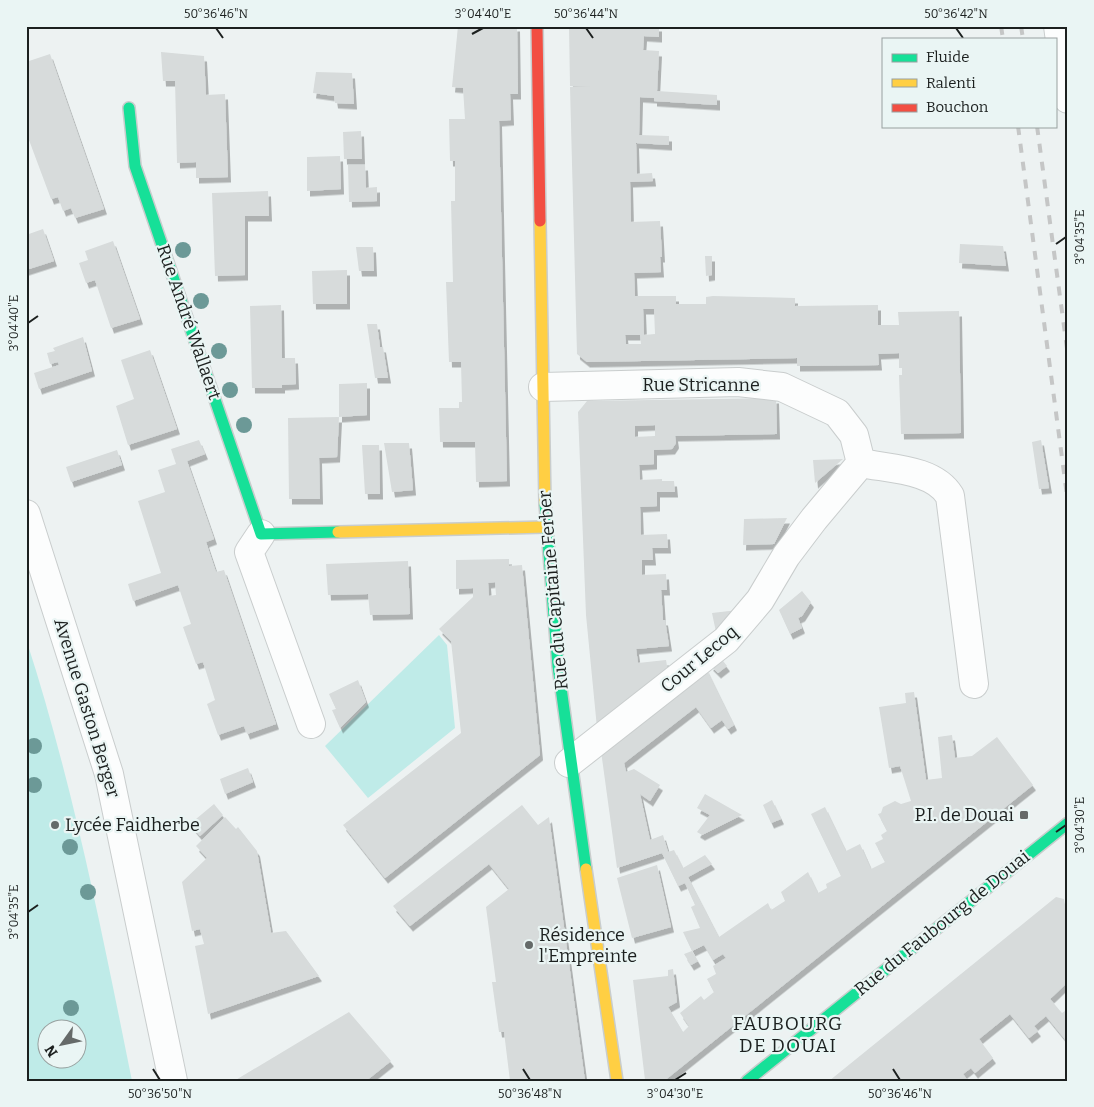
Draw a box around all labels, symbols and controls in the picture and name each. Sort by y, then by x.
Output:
text: 50°36'46"N [184,7,249,21]
text: 3°04'40"E [455,7,511,21]
text: 50°36'44"N [554,7,619,21]
text: 50°36'42"N [924,7,988,21]
legend [882,38,1056,128]
text: Fluide [926,48,969,66]
text: Ralenti [926,74,976,92]
text: Bouchon [926,98,989,116]
text: 3°04'35"E [1073,209,1087,265]
street label: Rue André Wallaert [152,242,226,403]
text: 3°04'40"E [7,295,21,351]
street label: Rue Stricanne [642,374,760,396]
street label: Rue du Capitaine Ferber [533,489,573,691]
street label: Avenue Gaston Berger [49,616,125,800]
street label: Cour Lecoq [656,620,742,697]
text: 3°04'30"E [1073,797,1087,853]
place label: P.I. de Douai [914,804,1014,826]
marker: P.I. de Douai [1018,809,1030,821]
place label: Lycée Faidherbe [65,814,200,836]
marker: Lycée Faidherbe [49,819,61,831]
street label: Rue du Faubourg de Douai [850,846,1034,1000]
text: 3°04'35"E [7,884,21,940]
place label: Résidence l'Empreinte [539,924,637,967]
marker: Résidence l'Empreinte [523,939,535,951]
district label: FAUBOURG DE DOUAI [733,1012,843,1057]
north arrow [38,1020,88,1070]
text: N [41,1041,62,1060]
text: 50°36'50"N [128,1087,193,1101]
text: 50°36'48"N [498,1087,562,1101]
text: 3°04'30"E [647,1087,703,1101]
text: 50°36'46"N [868,1087,933,1101]

